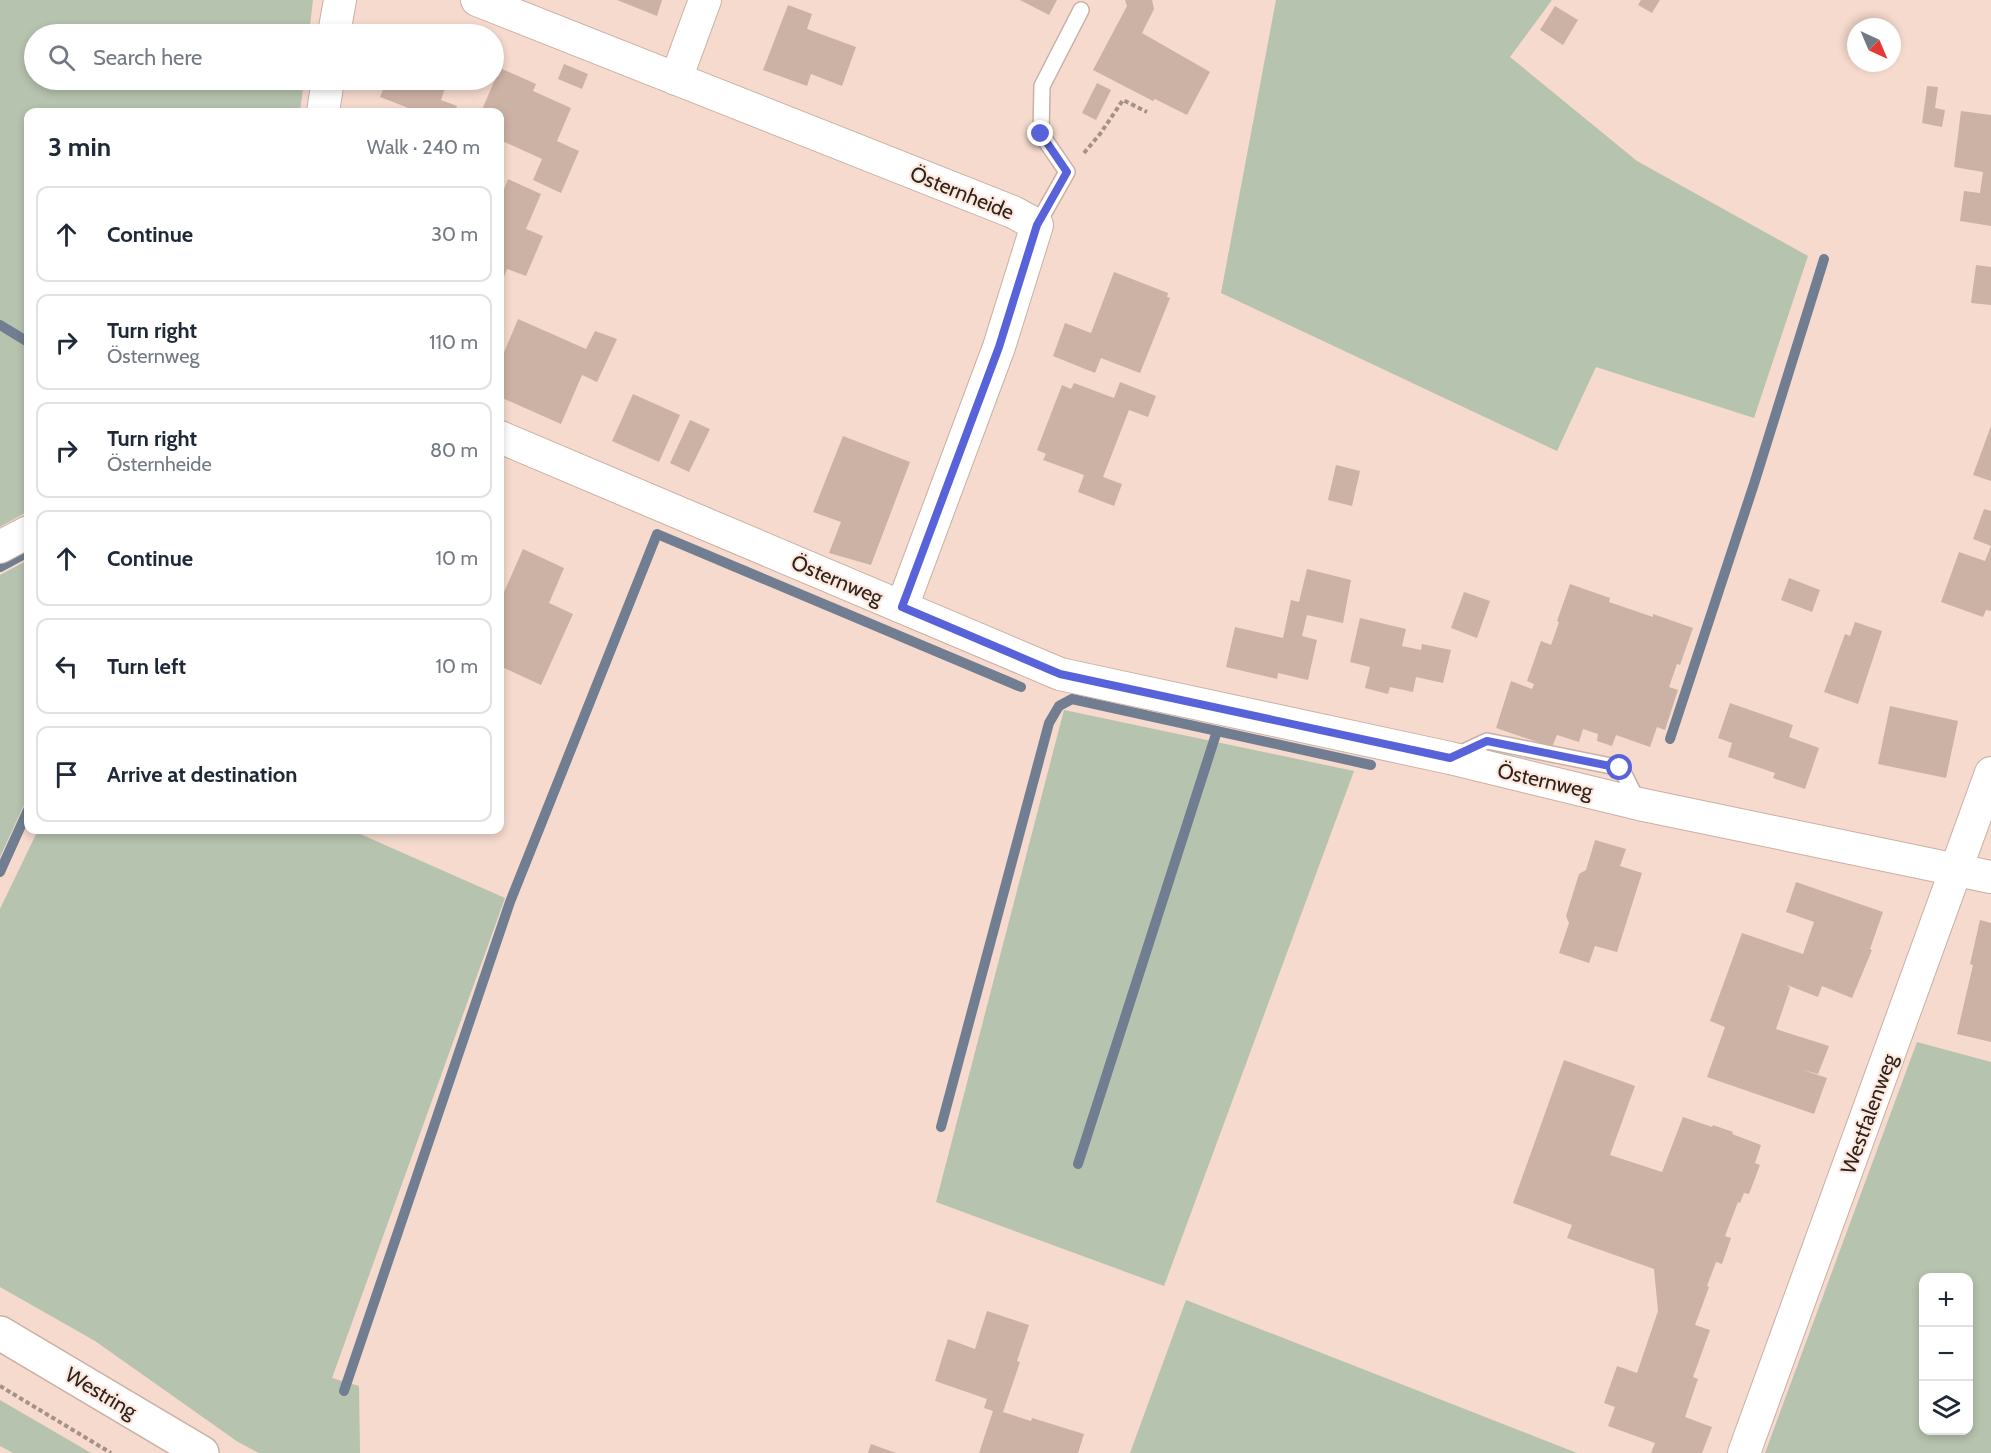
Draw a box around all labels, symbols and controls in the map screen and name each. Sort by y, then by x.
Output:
north arrow [1847,18,1901,72]
search box [24,24,504,90]
icon: search [45,41,78,74]
text: Search here [93,44,202,71]
route end [1027,120,1053,146]
text: 3 min [48,131,111,163]
text: Walk · 240 m [367,135,480,159]
street label: Östernheide [907,160,1018,225]
icon: ahead [50,218,83,251]
text: Continue [107,221,193,248]
text: 30 m [431,222,478,246]
text: Turn right [107,317,197,344]
icon: right [50,326,83,359]
text: 110 m [429,330,478,354]
text: Östernweg [107,344,199,368]
text: Turn right [107,425,197,452]
icon: right [50,434,83,467]
text: 80 m [430,438,478,462]
text: Östernheide [107,452,212,476]
icon: ahead [50,542,83,575]
text: Continue [107,545,193,572]
text: 10 m [435,546,478,570]
street label: Östernweg [788,549,887,610]
icon: left [50,650,83,683]
text: Turn left [107,653,186,680]
text: 10 m [435,654,478,678]
route start [1606,754,1632,780]
street label: Östernweg [1495,757,1596,804]
icon: arrive [50,758,83,791]
text: Arrive at destination [107,761,297,788]
street label: Westfalenweg [1835,1050,1902,1177]
map controls [1919,1273,1973,1435]
button: + [1919,1273,1973,1327]
button: − [1919,1327,1973,1381]
street label: Westring [61,1362,142,1424]
button: layers [1919,1381,1973,1435]

